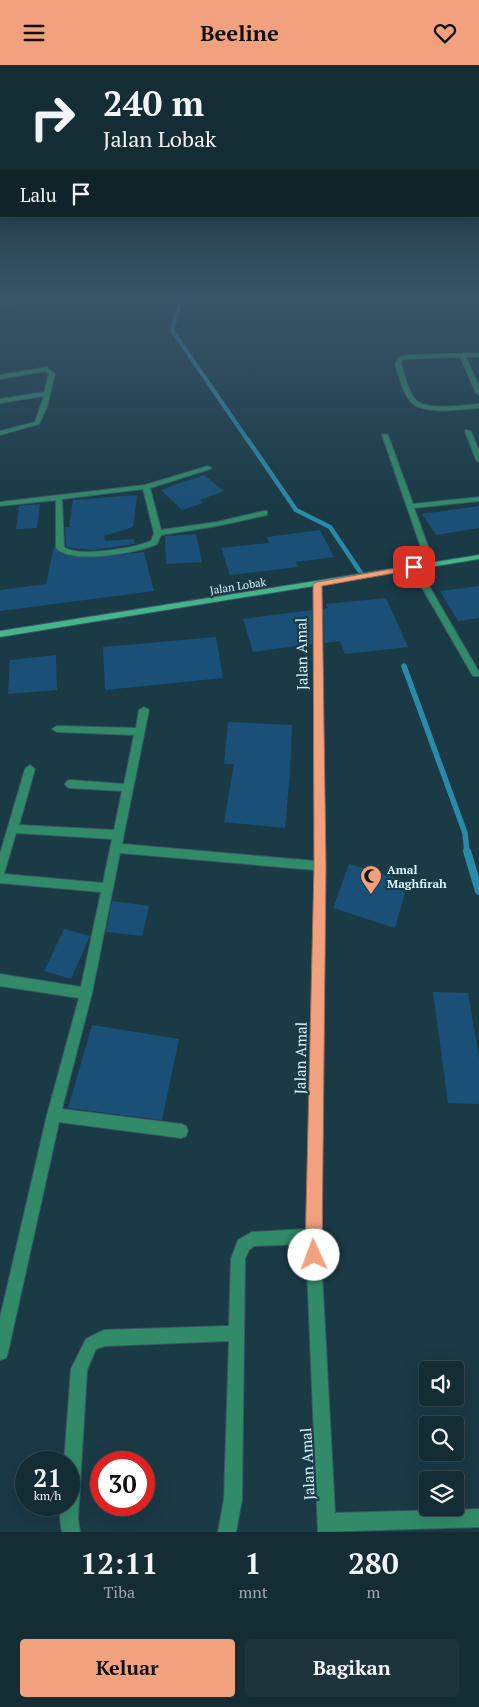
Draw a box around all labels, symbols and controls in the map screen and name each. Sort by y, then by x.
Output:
text: Beeline [200,18,279,47]
icon: menu [20,19,48,47]
icon: heart [431,19,459,47]
text: 240 m [103,80,204,126]
icon: right [20,85,85,150]
text: Jalan Lobak [103,124,216,153]
icon: arrive [67,180,95,208]
text: Lalu [20,182,57,207]
pin [393,546,435,588]
icon: arrive [400,553,428,581]
street label: Jalan Lobak [209,575,267,597]
street label: Jalan Amal [290,618,312,690]
place label: Amal Maghfirah [387,862,447,891]
mosque icon: Amal Maghfirah [359,864,383,895]
street label: Jalan Amal [289,1022,311,1094]
position arrow [287,1228,339,1280]
map controls [419,1361,464,1516]
button: sound [419,1361,464,1406]
button: search [419,1416,464,1461]
street label: Jalan Amal [295,1427,319,1501]
speed limit sign: 30 [90,1451,155,1516]
text: 21 [33,1461,62,1494]
button: layers [419,1471,464,1516]
text: km/h [34,1488,61,1503]
text: 12:11 [80,1543,158,1583]
text: 1 [245,1543,262,1583]
text: 280 [348,1543,399,1583]
text: Tiba [103,1581,135,1603]
text: mnt [238,1581,268,1603]
text: m [366,1581,380,1603]
button: Keluar [20,1639,235,1697]
button: Bagikan [245,1639,459,1697]

